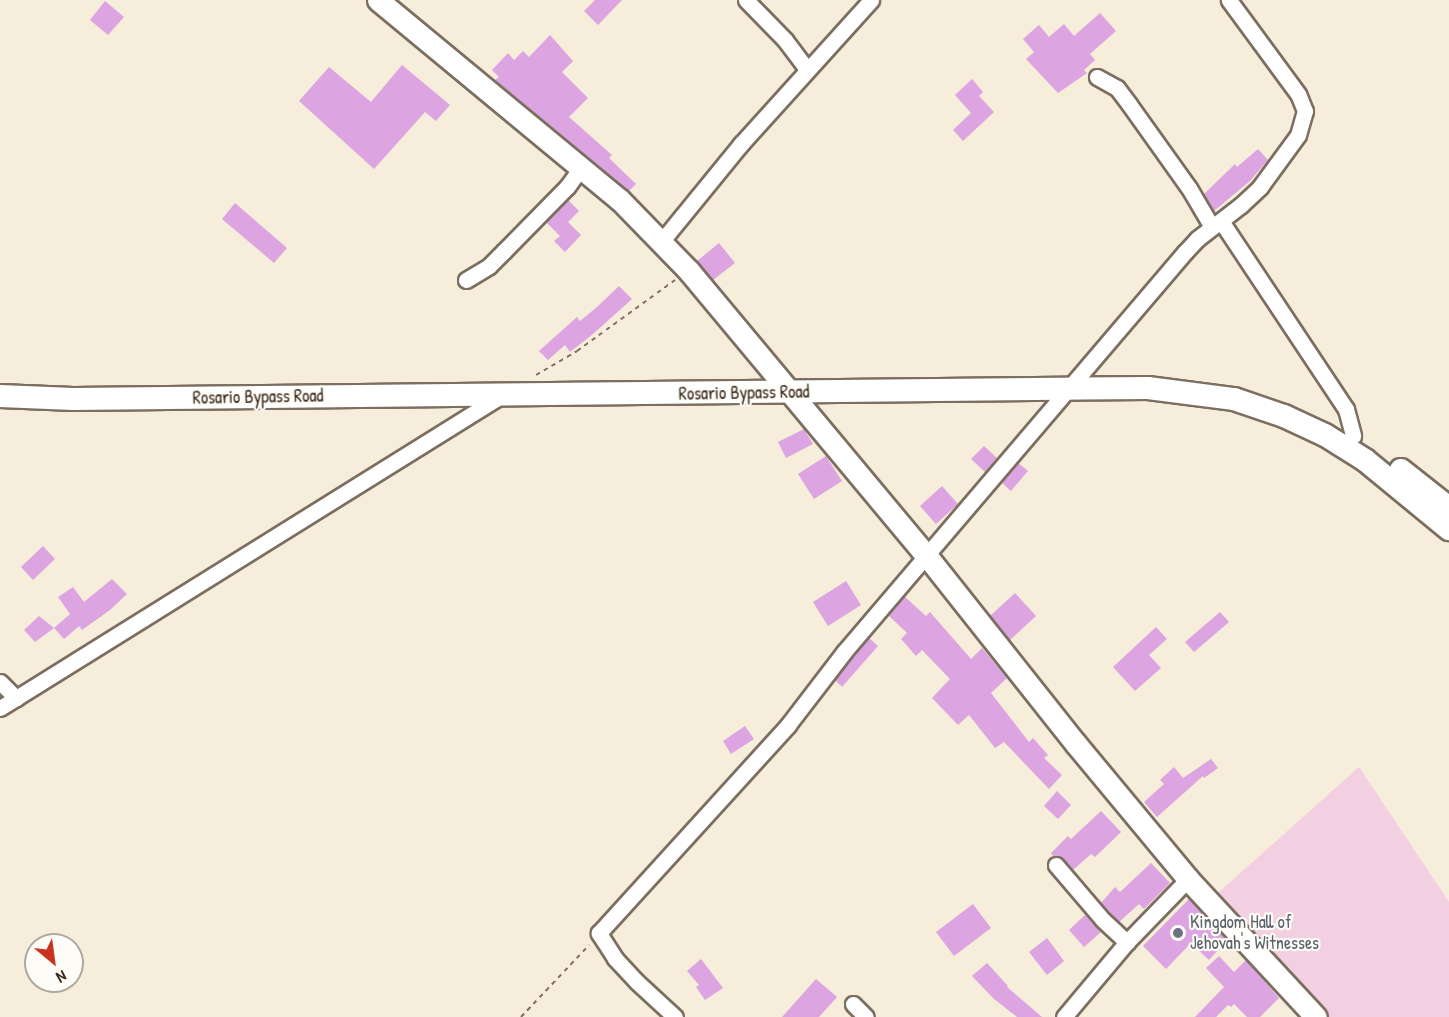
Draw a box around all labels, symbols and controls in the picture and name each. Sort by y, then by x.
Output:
street label: Rosario Bypass Road [678,381,810,405]
street label: Rosario Bypass Road [192,385,324,409]
place label: Kingdom Hall of Jehovah's Witnesses [1190,912,1319,954]
marker: Kingdom Hall of Jehovah's Witnesses [1171,926,1185,940]
north arrow [24,933,84,993]
text: N [53,965,71,989]

